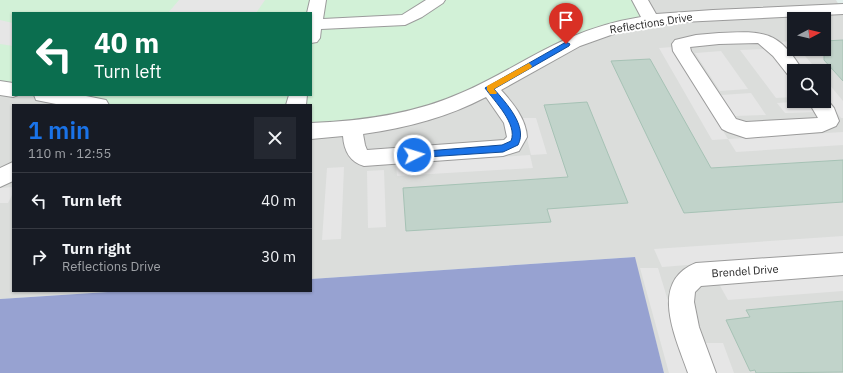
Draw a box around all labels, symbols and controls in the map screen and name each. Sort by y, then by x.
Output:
pin [549,3,583,44]
icon: arrive [555,9,577,31]
street label: Reflections Drive [609,10,693,36]
north arrow [787,12,831,56]
map controls [787,12,831,108]
text: 40 m [94,24,159,61]
icon: left [28,28,80,80]
text: Turn left [94,60,162,83]
button: search [787,64,831,108]
text: 1 min [28,114,90,146]
button: close [254,117,296,159]
position arrow [393,134,435,176]
text: 110 m · 12:55 [28,145,111,162]
icon: left [28,190,50,212]
text: Turn left [62,191,122,210]
text: 40 m [261,191,296,210]
text: Turn right [62,239,131,258]
icon: right [28,246,50,268]
text: 30 m [261,247,296,266]
text: Reflections Drive [62,258,161,275]
street label: Brendel Drive [711,262,779,280]

